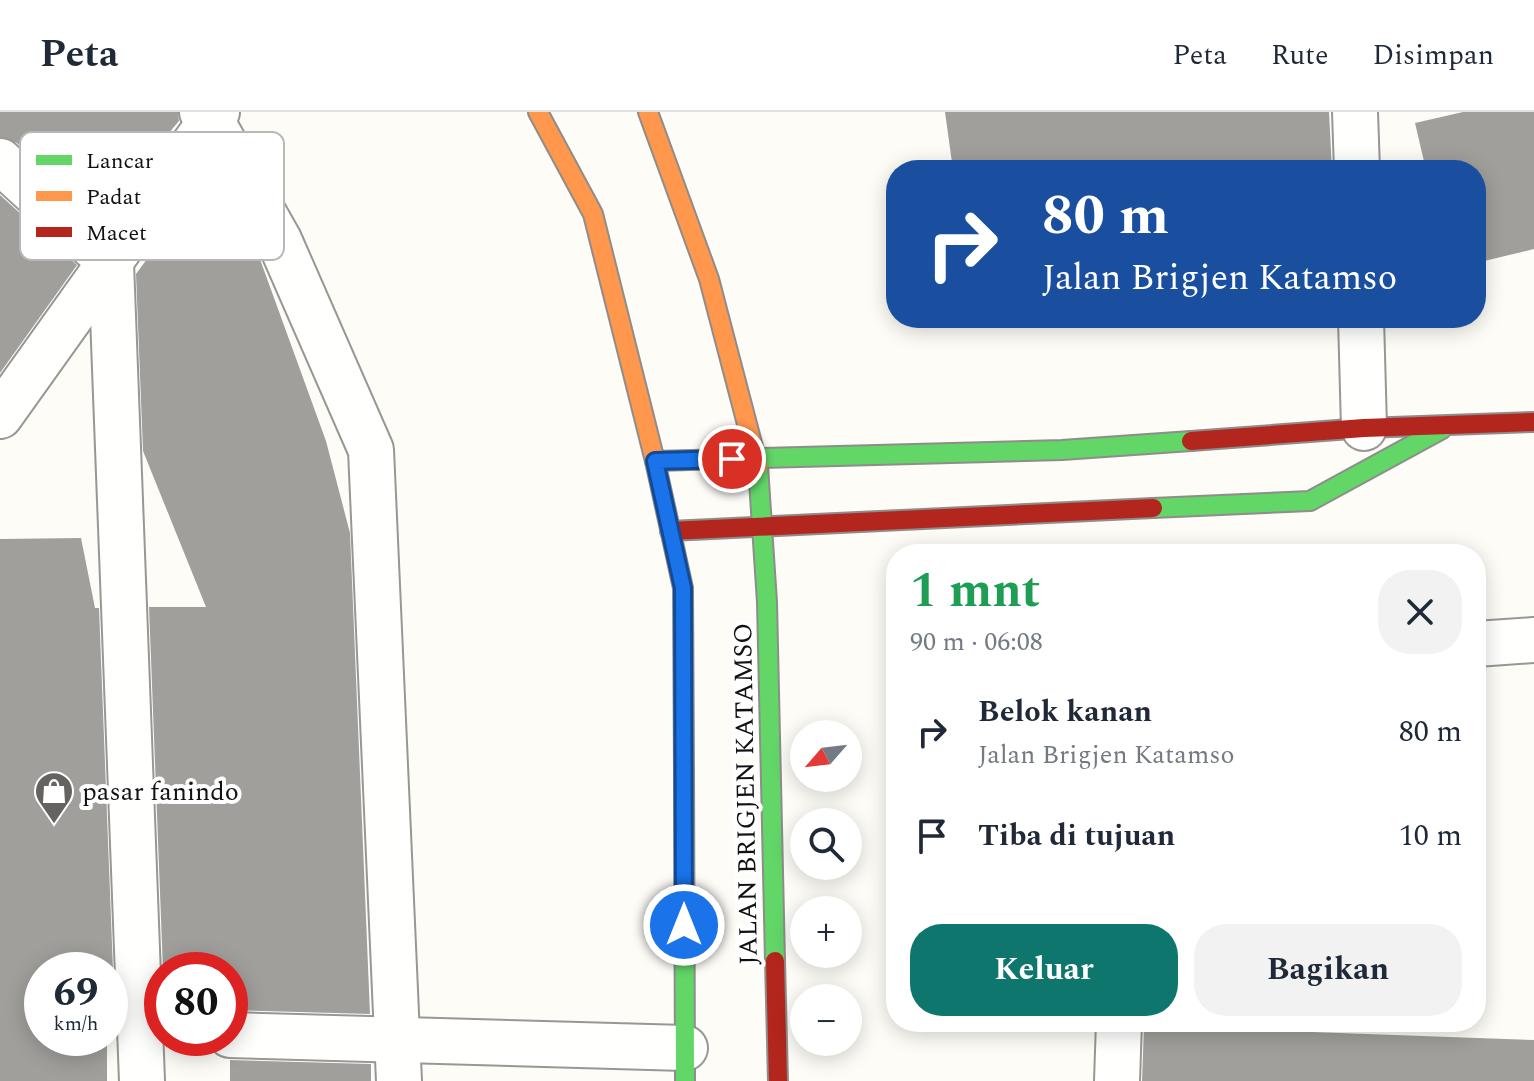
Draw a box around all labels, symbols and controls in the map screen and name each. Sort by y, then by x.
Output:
text: Peta [40,26,119,84]
text: Peta [1172,34,1227,77]
text: Rute [1271,34,1329,77]
text: Disimpan [1373,34,1494,77]
legend [20,132,284,260]
text: Lancar [86,145,154,178]
text: 80 m [1042,174,1169,259]
text: Padat [86,181,141,214]
icon: right [910,192,1014,296]
text: Macet [86,217,147,250]
text: Jalan Brigjen Katamso [1042,251,1397,306]
pin [698,425,766,493]
icon: arrive [710,437,754,481]
text: 1 mnt [910,555,1040,628]
button: close [1378,570,1462,654]
street label: JALAN BRIGJEN KATAMSO [723,622,769,966]
text: 90 m · 06:08 [910,622,1043,662]
text: Belok kanan [978,689,1152,735]
text: 80 m [1399,709,1462,755]
icon: right [910,710,954,754]
north arrow [790,720,862,792]
map controls [790,720,862,1056]
text: Jalan Brigjen Katamso [978,735,1235,775]
shop icon: pasar fanindo [33,770,75,825]
place label: pasar fanindo [82,772,239,812]
button: search [790,808,862,880]
text: Tiba di tujuan [978,813,1175,859]
text: 10 m [1399,813,1462,859]
icon: arrive [910,814,954,858]
position arrow [642,883,726,967]
button: + [790,896,862,968]
button: Keluar [910,924,1178,1016]
button: Bagikan [1194,924,1462,1016]
speed limit sign: 80 [144,952,248,1056]
text: 69 [54,963,98,1024]
button: − [790,984,862,1056]
text: km/h [54,1009,99,1039]

